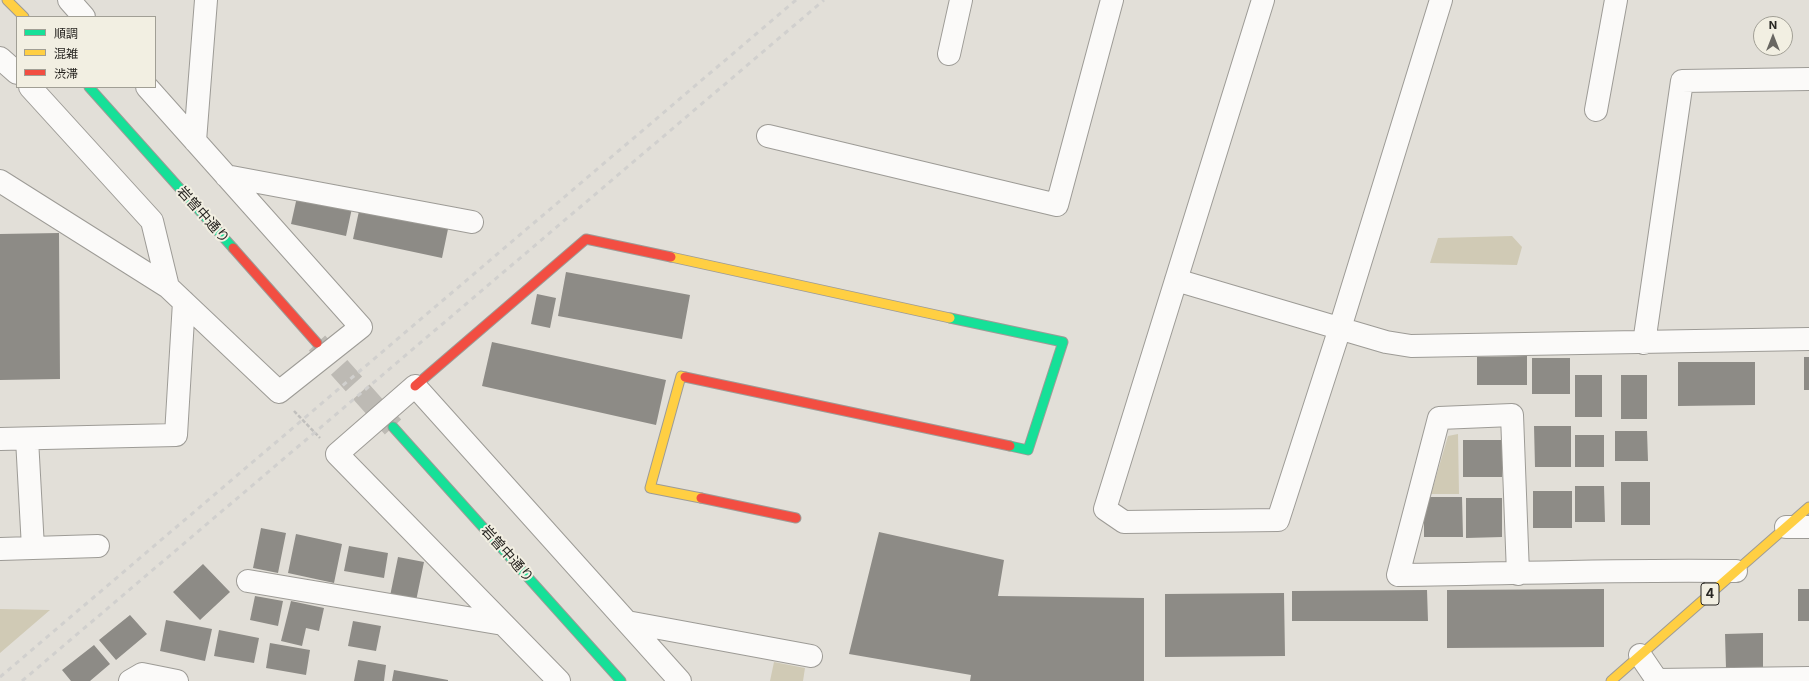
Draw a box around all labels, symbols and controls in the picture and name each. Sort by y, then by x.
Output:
legend [16,16,156,88]
north arrow [1753,16,1793,56]
text: N [1769,18,1777,32]
text: 順調 [54,26,78,41]
text: 混雑 [54,46,78,61]
text: 渋滞 [54,66,78,81]
street label: 岩曽中通り [173,183,233,247]
street label: 岩曽中通り [477,522,537,586]
road number: 4 [1701,583,1719,605]

